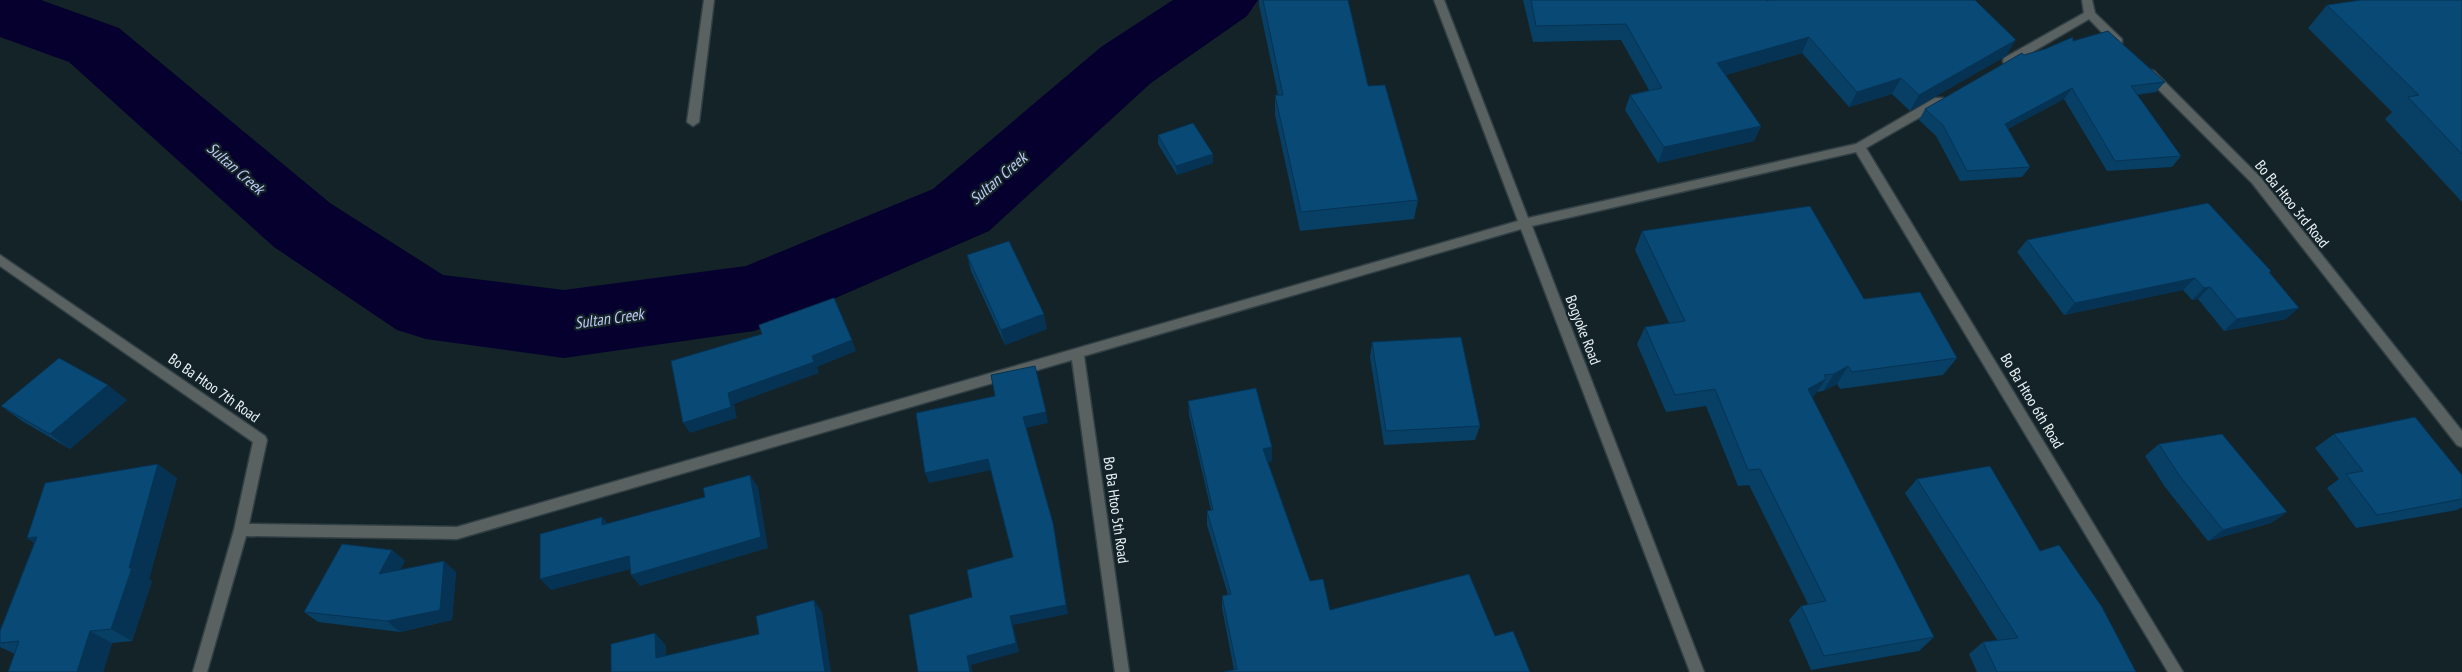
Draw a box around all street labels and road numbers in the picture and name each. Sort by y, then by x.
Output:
street label: Bo Ba Htoo 3rd Road [2251,156,2334,251]
street label: Bogyoke Road [1562,292,1605,367]
street label: Bo Ba Htoo 7th Road [165,349,264,426]
street label: Bo Ba Htoo 6th Road [1997,350,2068,452]
street label: Bo Ba Htoo 5th Road [1100,455,1133,564]

